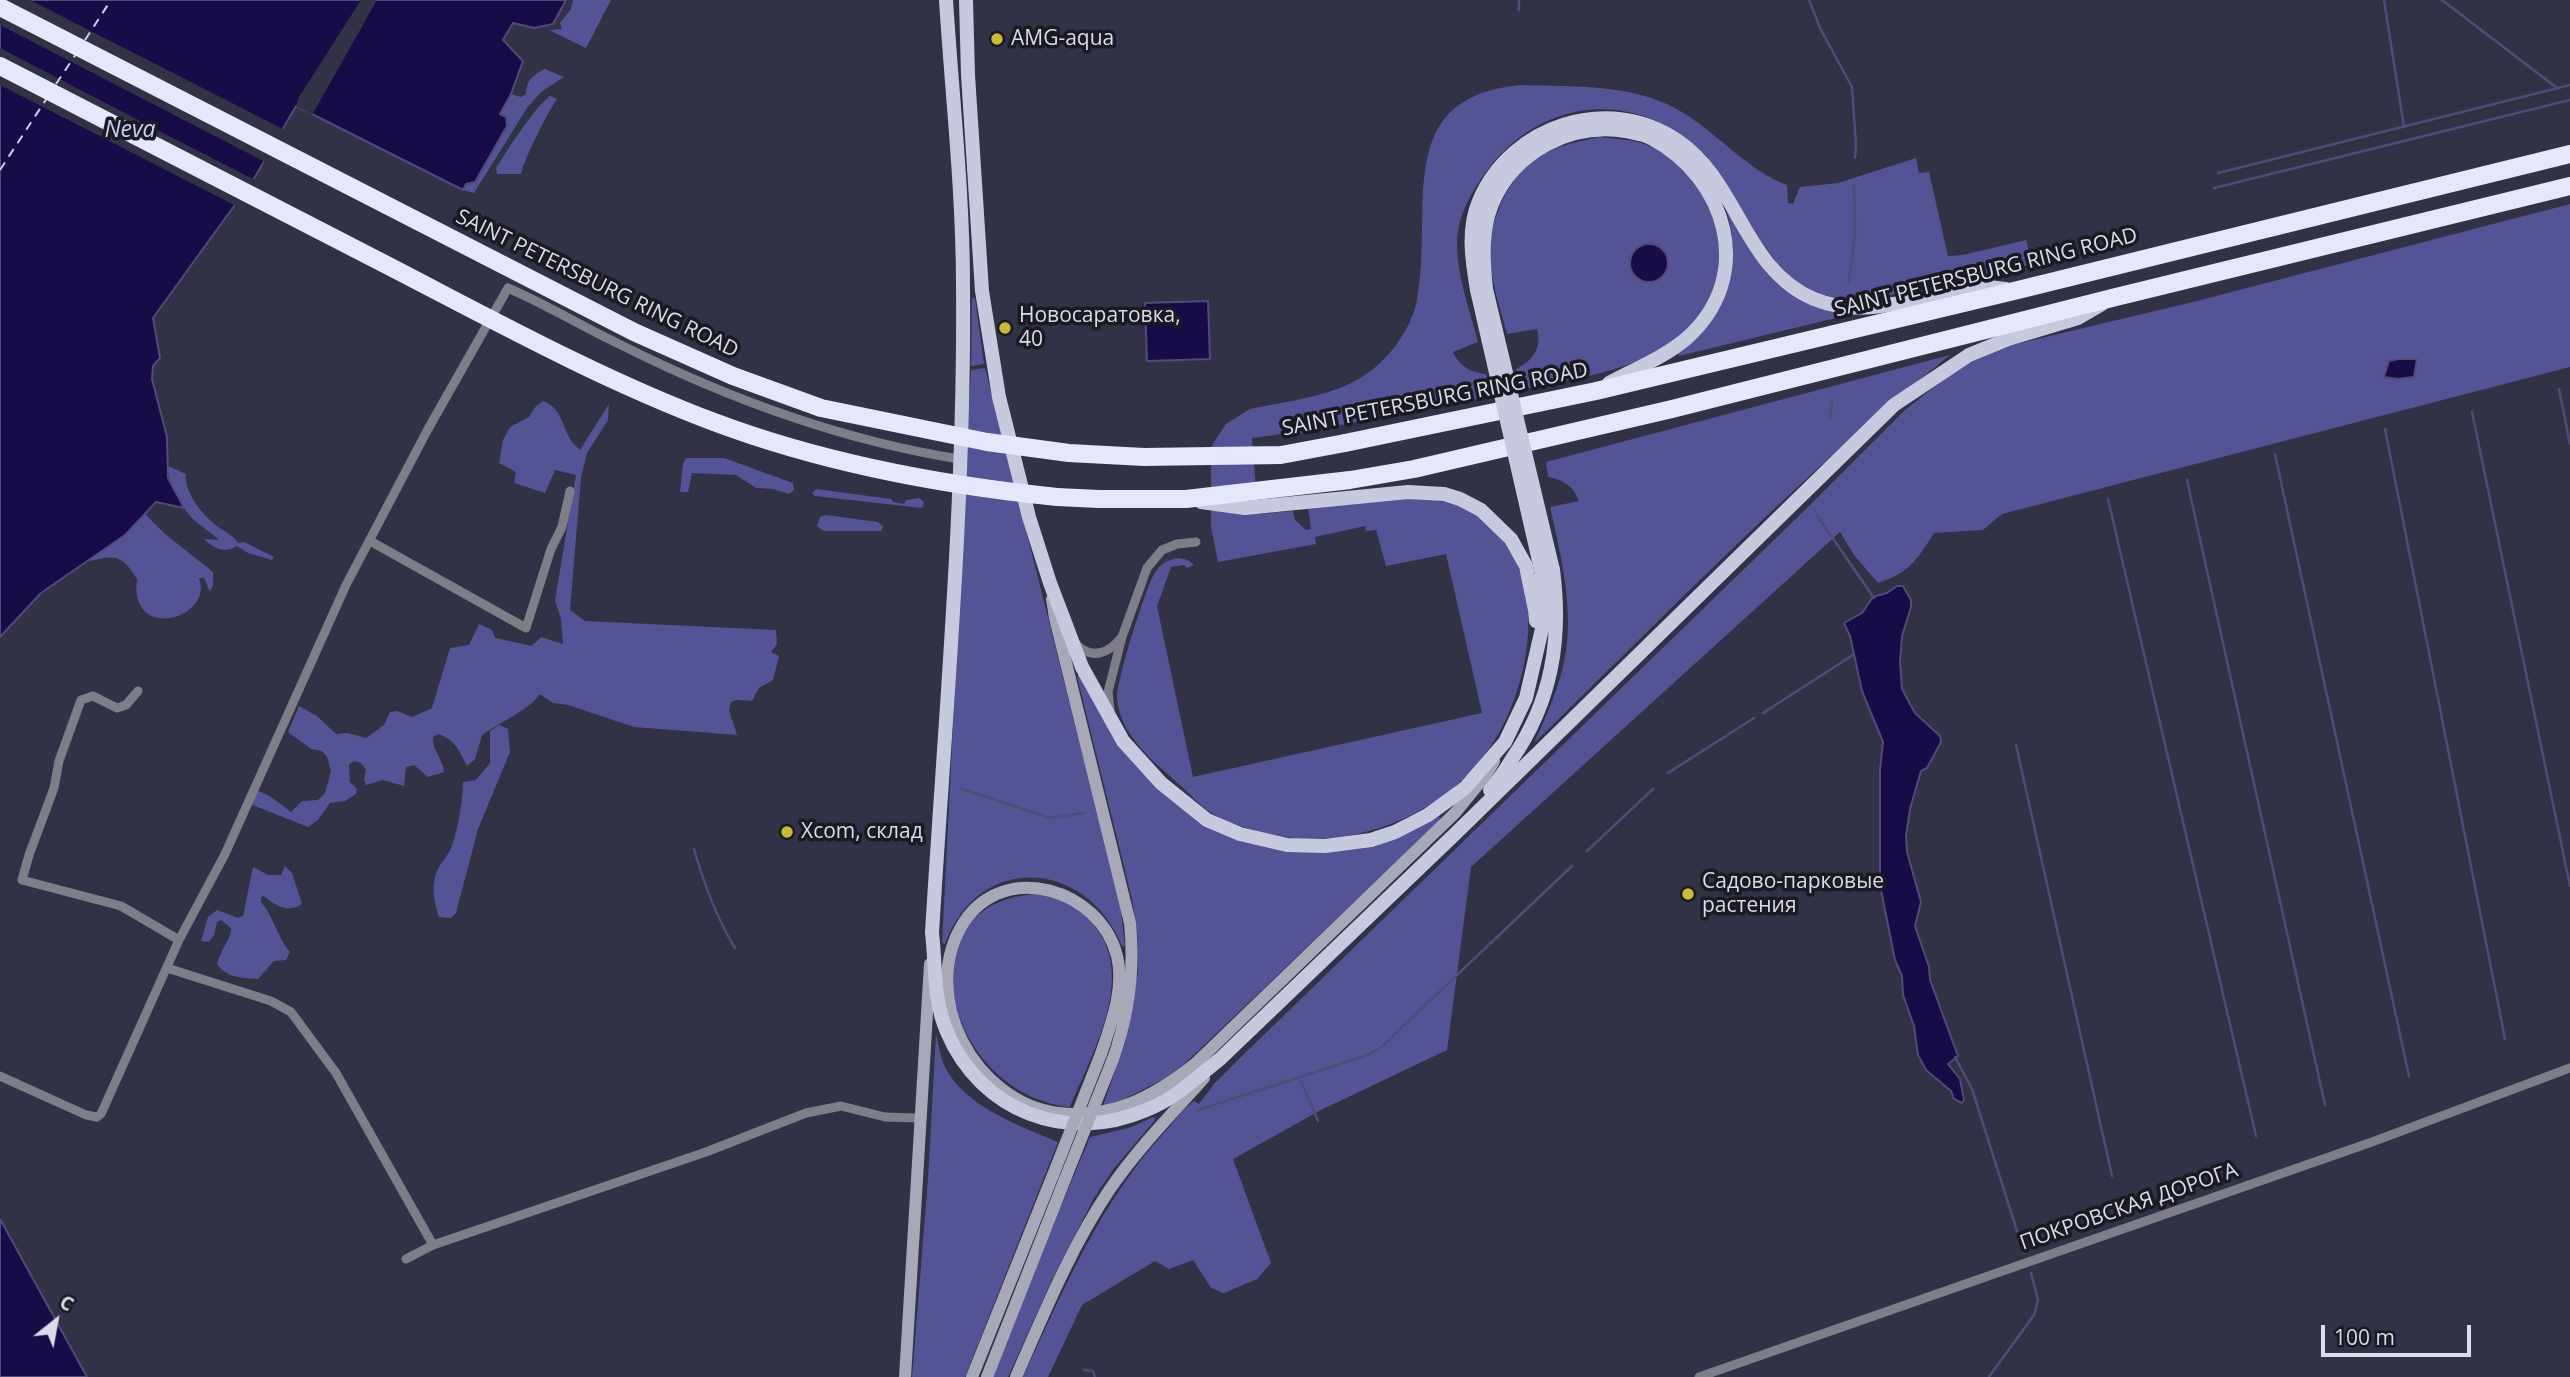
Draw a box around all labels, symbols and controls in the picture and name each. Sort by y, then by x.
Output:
place label: AMG-aqua [1011,26,1114,52]
marker: AMG-aqua [989,31,1005,47]
water label: Neva [104,116,156,144]
street label: SAINT PETERSBURG RING ROAD [452,204,742,364]
street label: SAINT PETERSBURG RING ROAD [1832,223,2140,323]
place label: Новосаратовка, 40 [1019,303,1181,353]
marker: Новосаратовка, 40 [997,320,1013,336]
street label: SAINT PETERSBURG RING ROAD [1280,358,1590,442]
place label: Xсom, склад [801,819,923,845]
marker: Xсom, склад [779,824,795,840]
place label: Садово-парковые растения [1702,869,1884,919]
marker: Садово-парковые растения [1680,886,1696,902]
street label: ПОКРОВСКАЯ ДОРОГА [2017,1158,2241,1256]
north arrow [21,1286,91,1356]
text: С [55,1289,79,1317]
scale bar [2325,1310,2476,1354]
text: 100 m [2334,1323,2395,1351]

